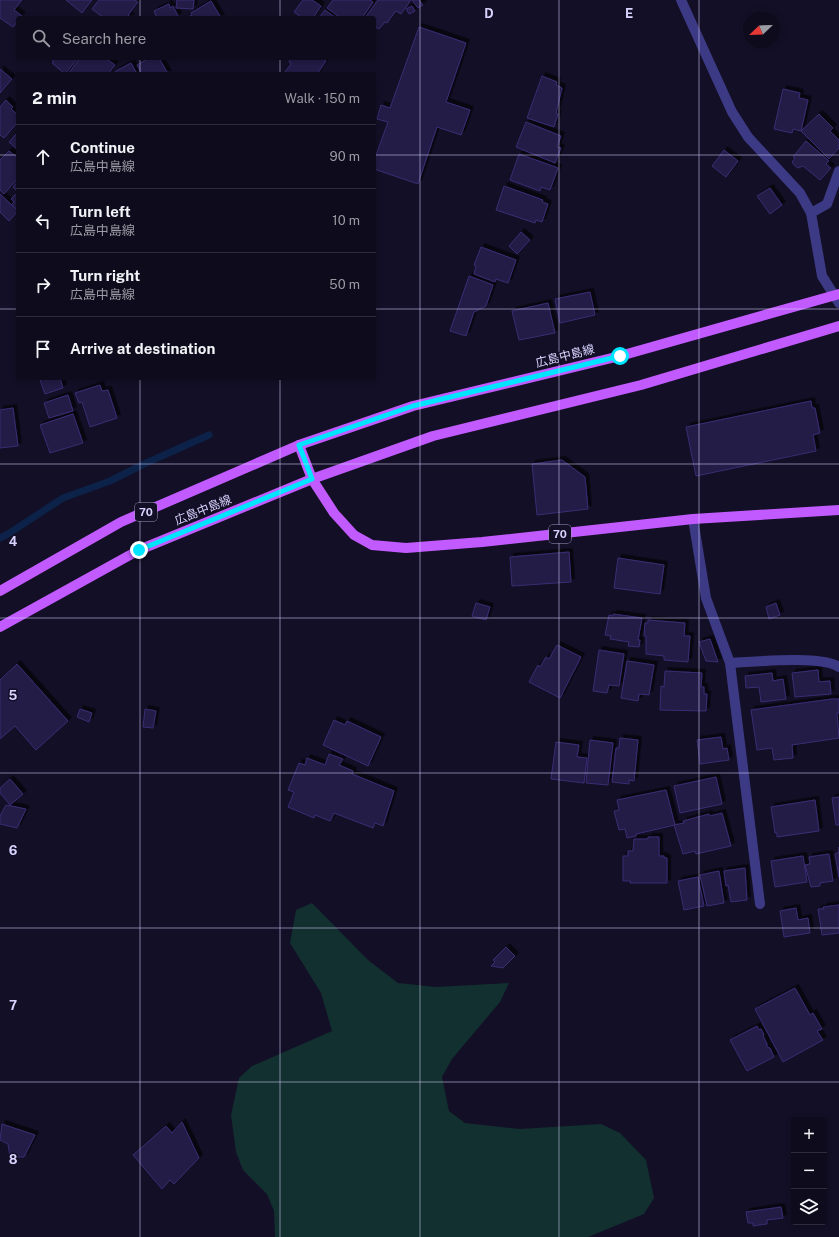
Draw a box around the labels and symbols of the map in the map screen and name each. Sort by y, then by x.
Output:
text: D [484,6,494,21]
text: E [625,6,633,21]
north arrow [743,12,779,48]
street label: 広島中島線 [534,342,596,370]
route start [611,347,629,365]
street label: 広島中島線 [173,492,233,528]
road number: 70 [135,503,157,521]
road number: 70 [549,525,571,543]
text: 4 [9,534,18,549]
route end [130,541,148,559]
text: 5 [9,688,18,703]
text: 6 [9,843,18,858]
text: 7 [9,998,17,1013]
text: 8 [9,1152,18,1167]

